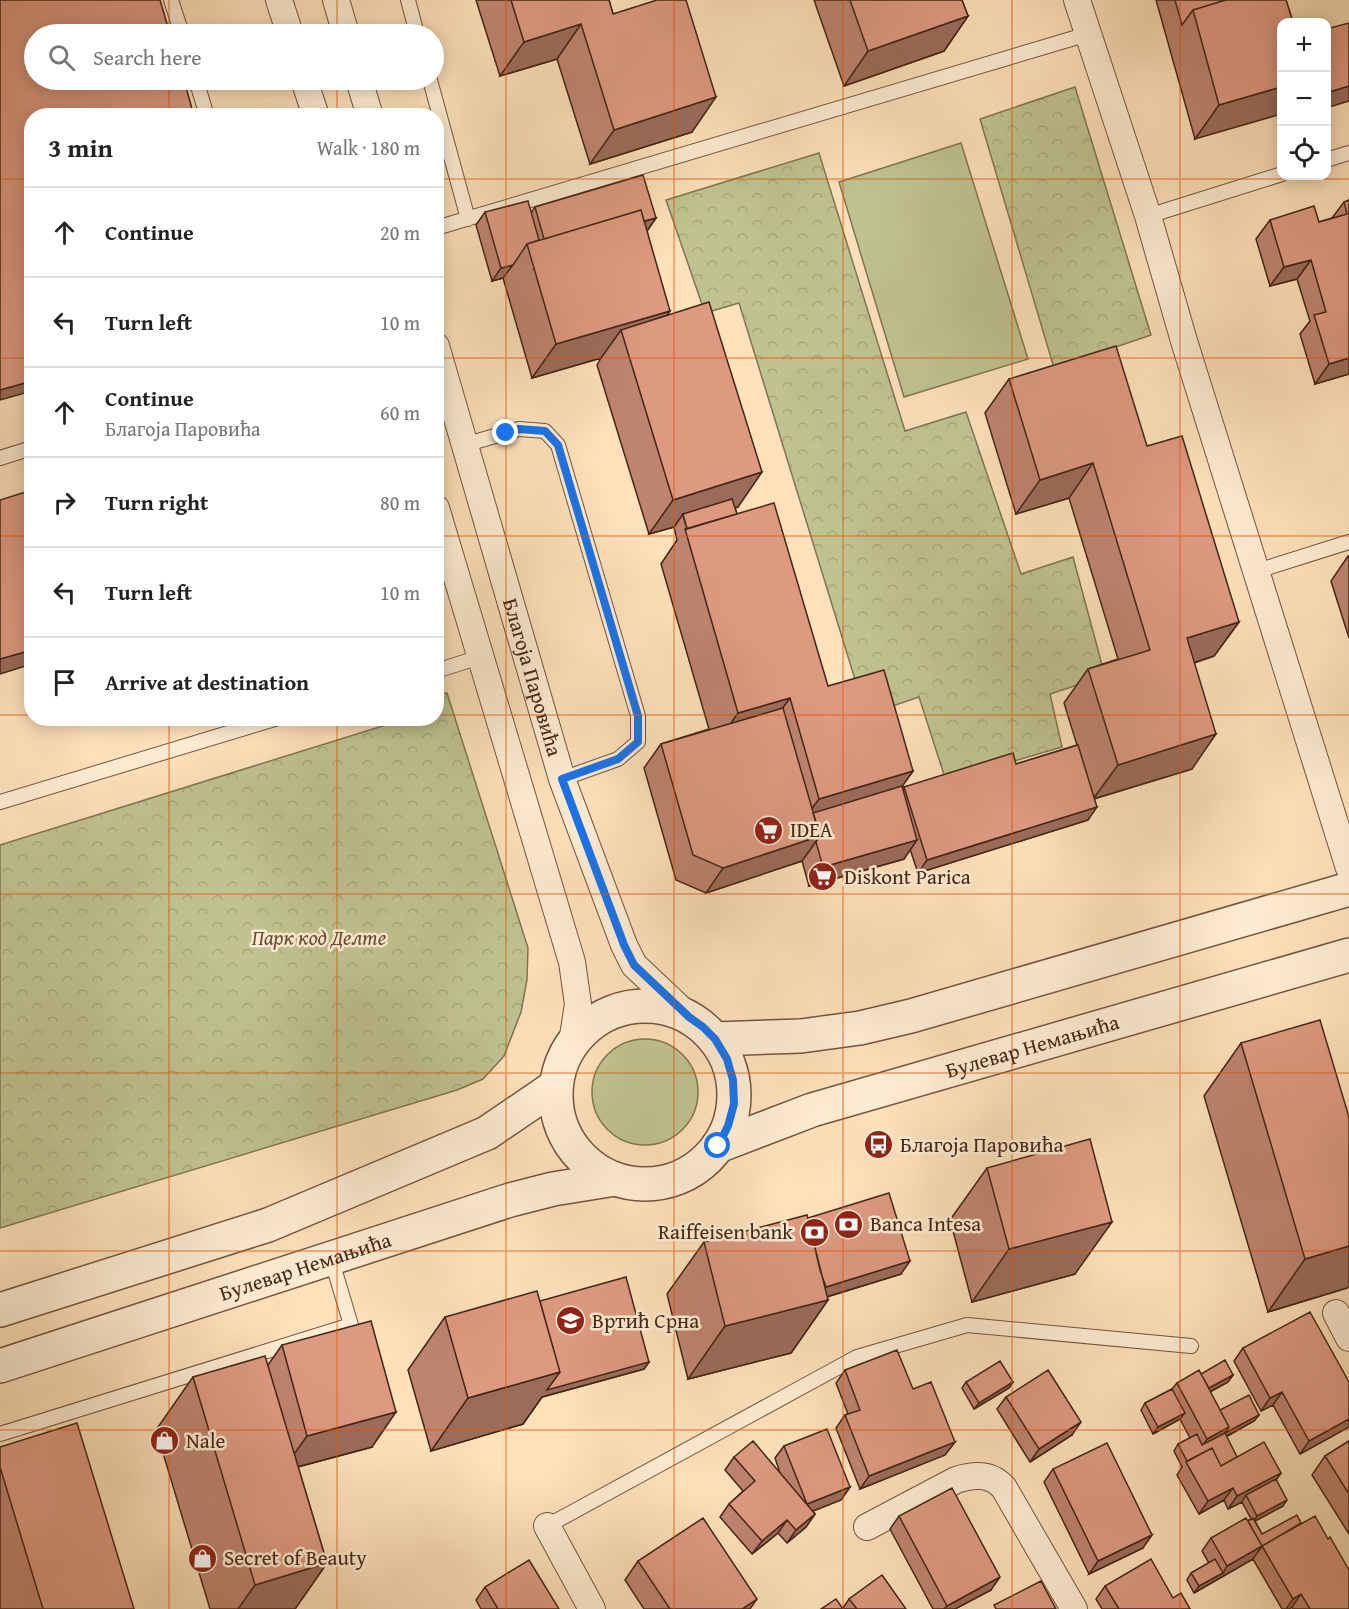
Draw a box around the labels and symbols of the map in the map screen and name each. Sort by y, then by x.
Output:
route end [492,419,518,445]
street label: Благоја Паровића [495,594,571,760]
supermarket icon: IDEA [753,814,785,846]
place label: IDEA [790,814,833,845]
supermarket icon: Diskont Parica [807,861,839,893]
place label: Diskont Parica [844,861,971,892]
park label: Парк код Делте [252,922,386,953]
street label: Булевар Немањића [942,1006,1123,1086]
bus stop icon: Благоја Паровића [863,1129,895,1161]
place label: Благоја Паровића [900,1129,1063,1160]
route start [704,1132,730,1158]
bank icon: Banca Intesa [833,1208,865,1240]
place label: Banca Intesa [870,1208,981,1239]
place label: Raiffeisen bank [658,1216,793,1247]
bank icon: Raiffeisen bank [798,1216,830,1248]
street label: Булевар Немањића [215,1224,395,1309]
school or university icon: Вртић Срна [555,1305,587,1337]
place label: Вртић Срна [592,1305,699,1336]
shop icon: Nale [149,1425,181,1457]
place label: Nale [186,1425,226,1456]
shop icon: Secret of Beauty [187,1542,219,1574]
place label: Secret of Beauty [224,1542,367,1573]

